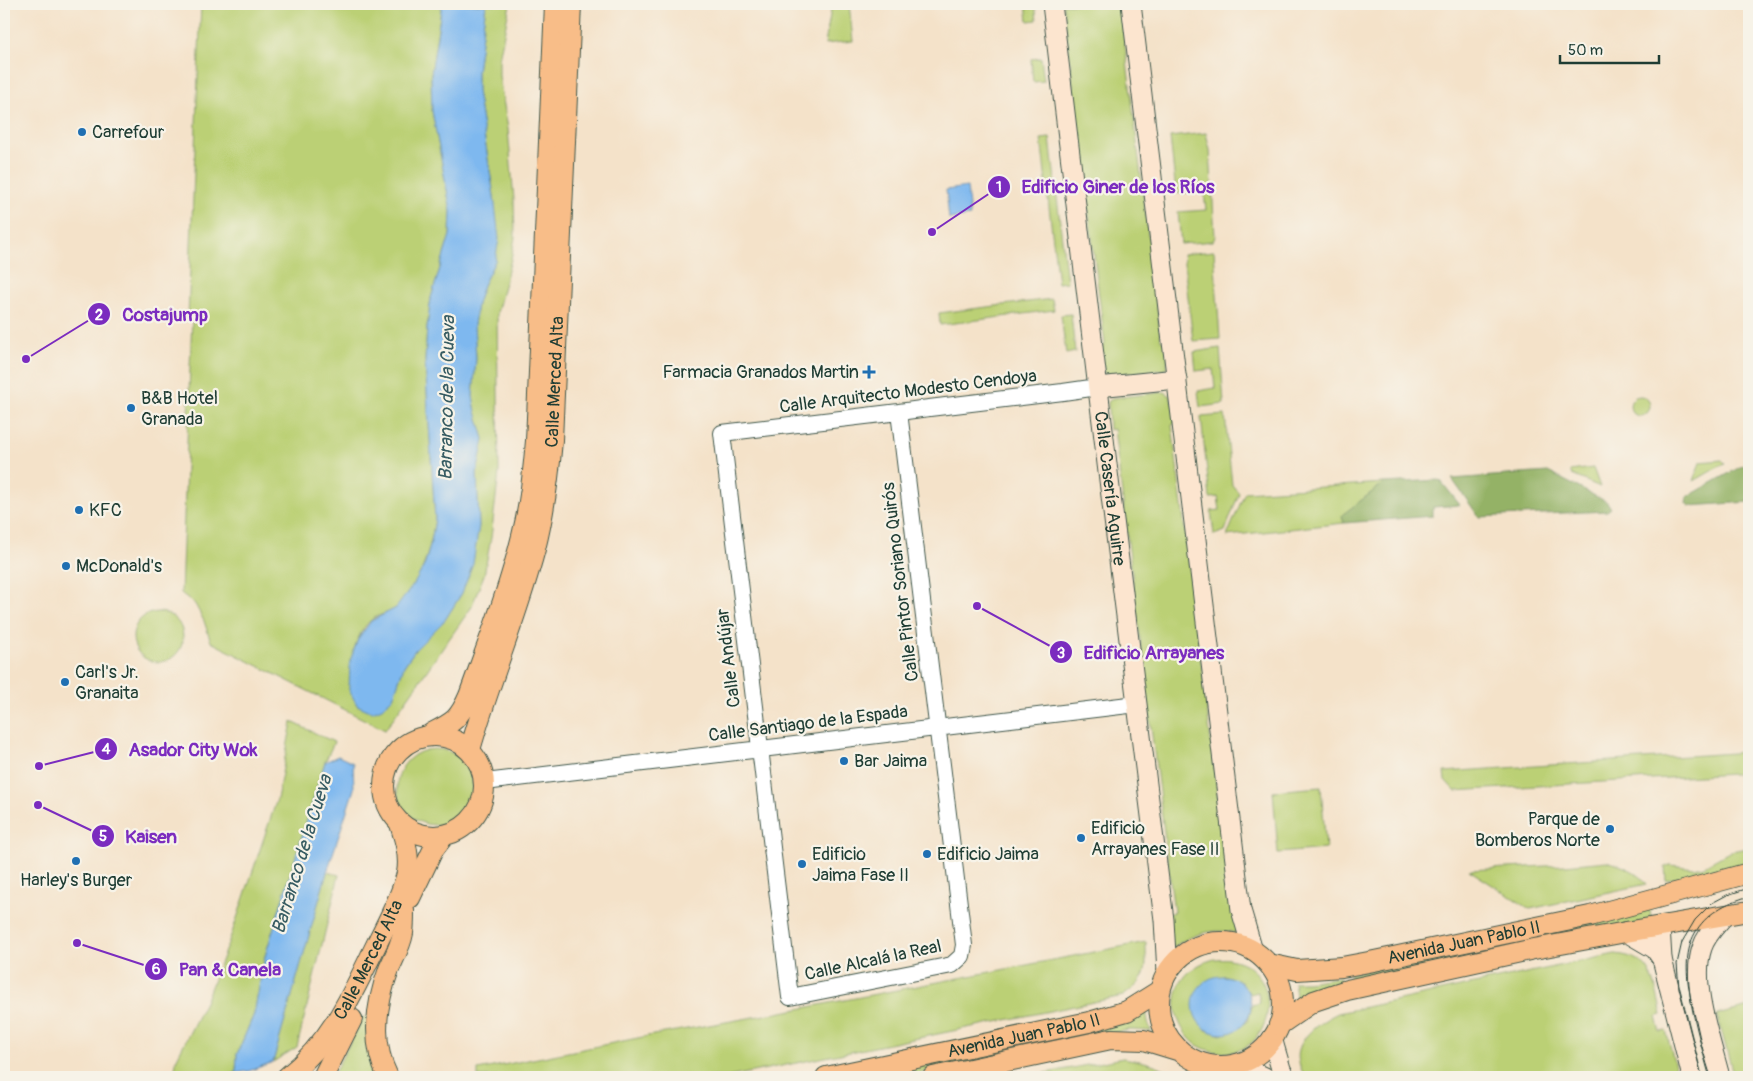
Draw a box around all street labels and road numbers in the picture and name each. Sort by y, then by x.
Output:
street label: Calle Merced Alta [540,316,569,448]
street label: Calle Arquitecto Modesto Cendoya [778,364,1038,419]
street label: Calle Casería Aguirre [1089,410,1131,567]
street label: Calle Pintor Soriano Quirós [877,481,924,683]
street label: Calle Andújar [711,606,746,709]
street label: Calle Santiago de la Espada [707,700,909,747]
street label: Calle Merced Alta [329,896,408,1024]
street label: Avenida Juan Pablo II [1385,916,1543,970]
street label: Calle Alcalá la Real [803,935,944,986]
street label: Avenida Juan Pablo II [945,1008,1103,1063]

